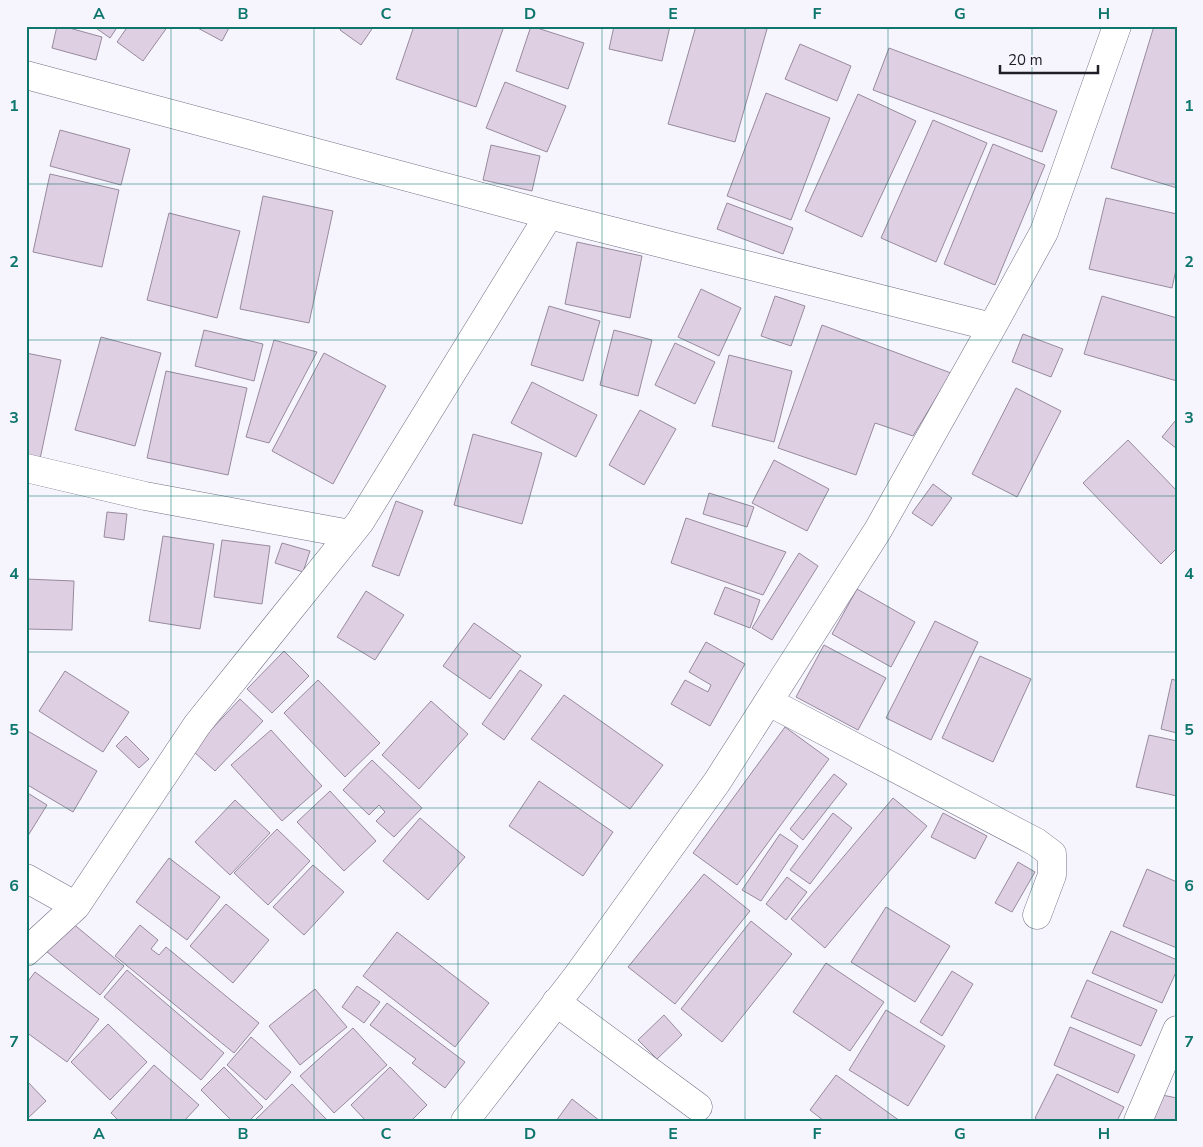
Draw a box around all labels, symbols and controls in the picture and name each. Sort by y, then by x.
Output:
text: A [93,3,105,25]
text: B [237,3,249,25]
text: C [381,3,392,25]
text: D [524,3,536,25]
text: E [668,3,678,25]
text: F [813,3,822,25]
text: G [954,3,966,25]
text: H [1098,3,1110,25]
scale bar [1000,42,1098,74]
text: 20 m [1008,50,1043,70]
text: 1 [9,95,19,117]
text: 1 [1184,95,1194,117]
text: 2 [9,251,19,273]
text: 2 [1184,251,1194,273]
text: 3 [9,407,19,429]
text: 3 [1184,407,1194,429]
text: 4 [9,563,19,585]
text: 4 [1184,563,1194,585]
text: 5 [9,719,19,741]
text: 5 [1184,719,1194,741]
text: 6 [9,875,19,897]
text: 6 [1184,875,1194,897]
text: 7 [9,1031,19,1053]
text: 7 [1184,1031,1194,1053]
text: A [93,1123,105,1145]
text: B [237,1123,249,1145]
text: C [381,1123,392,1145]
text: D [524,1123,536,1145]
text: E [668,1123,678,1145]
text: F [813,1123,822,1145]
text: G [954,1123,966,1145]
text: H [1098,1123,1110,1145]

